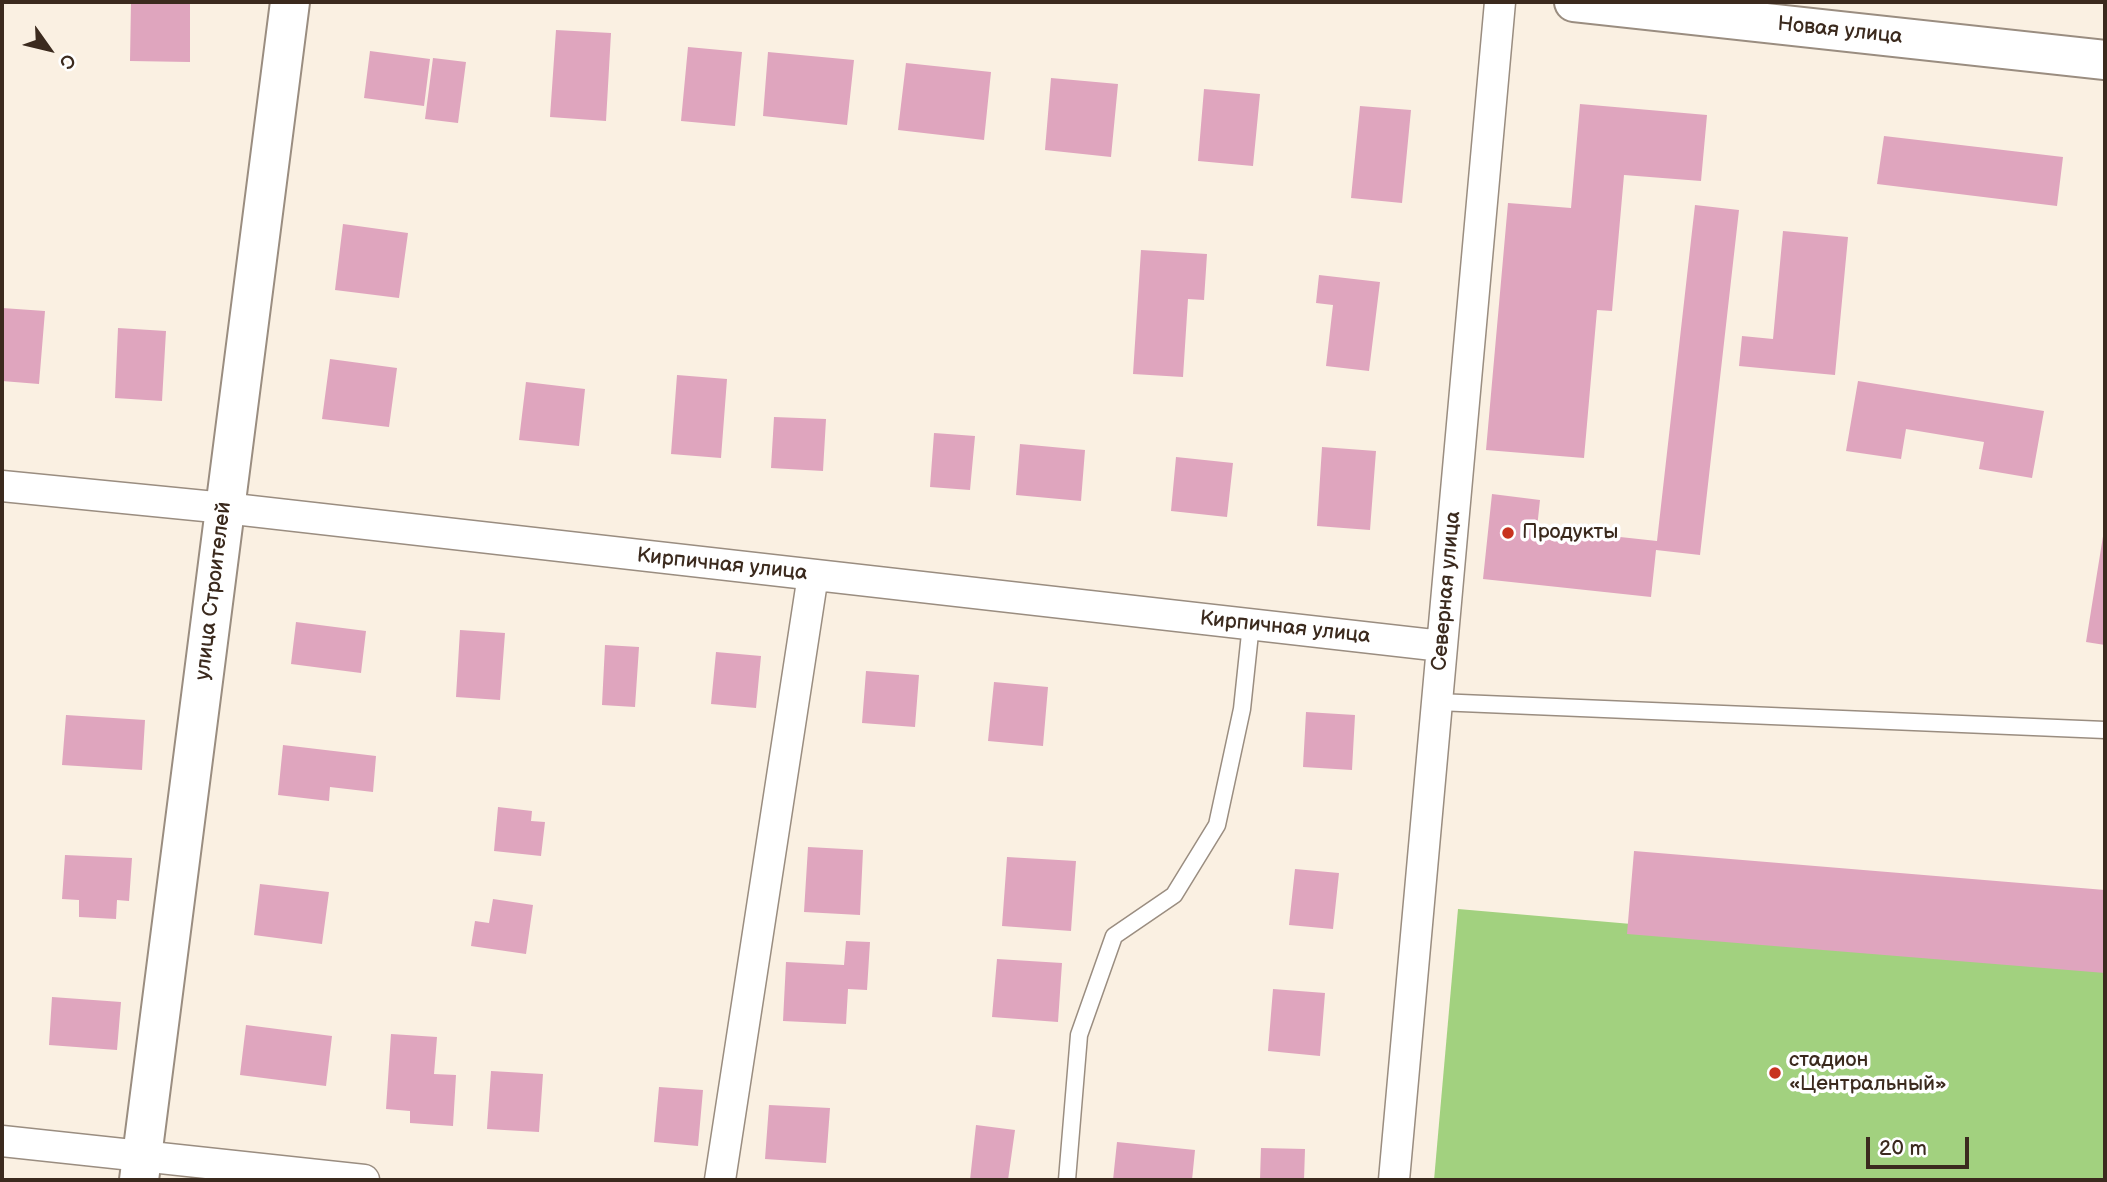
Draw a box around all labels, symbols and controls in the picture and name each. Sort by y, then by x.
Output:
street label: Новая улица [1776,12,1904,50]
north arrow [14,14,84,84]
text: С [54,49,80,73]
street label: улица Строителей [191,500,237,682]
street label: Северная улица [1427,510,1467,672]
place label: Продукты [1522,520,1618,546]
marker: Продукты [1500,525,1516,541]
street label: Кирпичная улица [635,544,809,586]
street label: Кирпичная улица [1198,607,1372,649]
place label: стадион «Центральный» [1789,1048,1947,1098]
marker: стадион «Центральный» [1767,1065,1783,1081]
scale bar [1869,1122,1972,1166]
text: 20 m [1879,1136,1927,1161]

